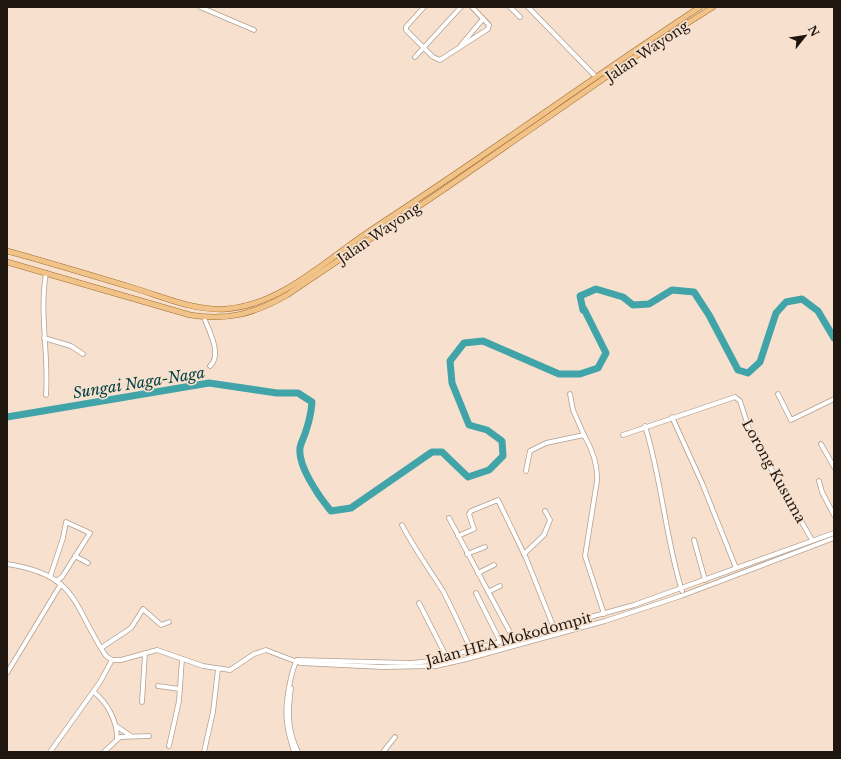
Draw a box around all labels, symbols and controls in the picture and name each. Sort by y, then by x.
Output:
street label: Jalan Wayong [600,16,693,87]
north arrow [785,16,825,56]
text: N [805,23,823,40]
street label: Jalan Wayong [332,198,425,269]
water label: Sungai Naga-Naga [72,363,206,402]
street label: Lorong Kusuma [738,416,810,526]
street label: Jalan HEA Mokodompit [422,608,594,670]

